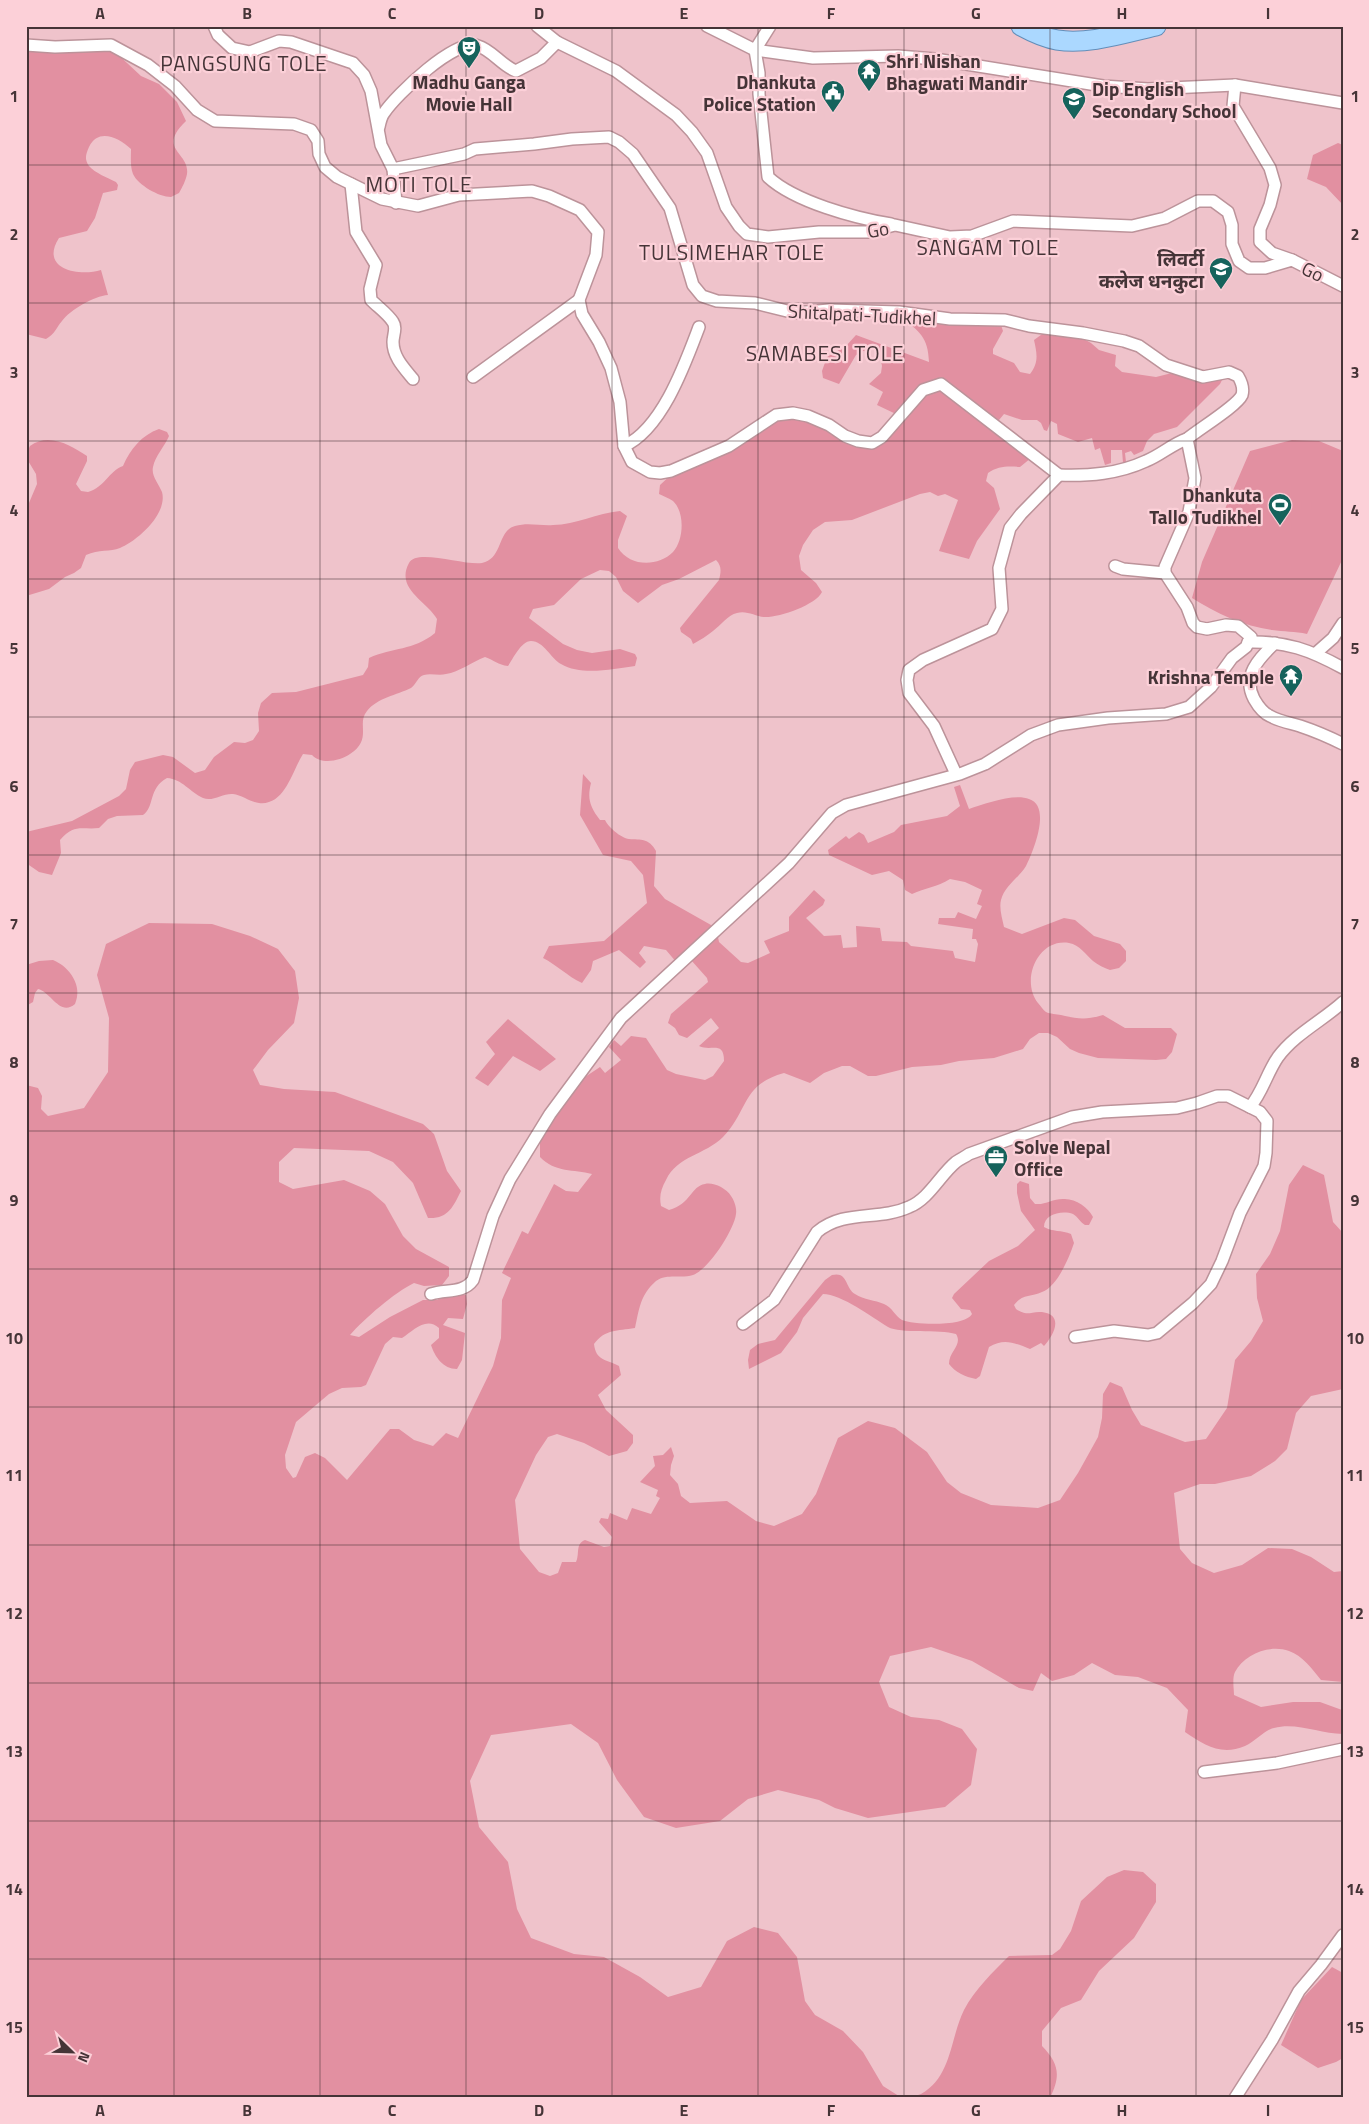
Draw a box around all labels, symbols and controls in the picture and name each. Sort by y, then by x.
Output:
text: A [95,1,105,25]
text: B [242,1,252,25]
text: C [388,1,397,25]
text: D [534,1,544,25]
text: E [680,1,689,25]
text: F [827,1,836,25]
text: G [971,1,981,25]
text: H [1117,1,1127,25]
text: I [1266,1,1270,25]
theatre icon: Madhu Ganga Movie Hall [456,35,482,69]
place label: Shri Nishan Bhagwati Mandir [886,46,1027,97]
district label: PANGSUNG TOLE [160,47,328,79]
temple icon: Shri Nishan Bhagwati Mandir [856,58,882,92]
place label: Madhu Ganga Movie Hall [412,67,526,118]
place label: Dhankuta Police Station [703,67,816,118]
place label: Dip English Secondary School [1092,74,1237,125]
public building icon: Dhankuta Police Station [820,79,846,113]
text: 1 [10,84,18,108]
text: 1 [1351,84,1359,108]
school or university icon: Dip English Secondary School [1061,86,1087,120]
district label: MOTI TOLE [365,168,473,200]
street label: Go [865,213,891,245]
text: 2 [10,222,18,246]
text: 2 [1351,222,1359,246]
district label: SANGAM TOLE [917,231,1059,263]
district label: TULSIMEHAR TOLE [639,236,825,268]
place label: लिवर्टी कलेज धनकुटा [1099,244,1205,295]
street label: Go [1297,253,1329,289]
school or university icon: लिवर्टी कलेज धनकुटा [1208,256,1234,290]
street label: Shitalpati-Tudikhel [787,296,937,332]
district label: SAMABESI TOLE [746,337,904,369]
text: 3 [10,360,18,384]
text: 3 [1351,360,1359,384]
place label: Dhankuta Tallo Tudikhel [1149,480,1262,531]
sports icon: Dhankuta Tallo Tudikhel [1267,492,1293,526]
text: 4 [10,498,19,522]
text: 4 [1351,498,1360,522]
text: 5 [10,636,19,660]
text: 5 [1351,636,1360,660]
place label: Krishna Temple [1148,662,1274,691]
temple icon: Krishna Temple [1278,663,1304,697]
text: 6 [10,774,19,798]
text: 6 [1351,774,1360,798]
text: 7 [10,912,18,936]
text: 7 [1351,912,1359,936]
text: 8 [10,1050,19,1074]
text: 8 [1351,1050,1360,1074]
place label: Solve Nepal Office [1014,1132,1111,1183]
office icon: Solve Nepal Office [983,1144,1009,1178]
text: 9 [10,1188,19,1212]
text: 9 [1351,1188,1360,1212]
text: 10 [5,1326,23,1350]
text: 10 [1346,1326,1364,1350]
text: 11 [5,1463,23,1487]
text: 11 [1346,1463,1364,1487]
text: 12 [5,1601,23,1625]
text: 12 [1346,1601,1364,1625]
text: 13 [5,1739,23,1763]
text: 13 [1346,1739,1364,1763]
text: 14 [5,1877,23,1901]
text: 14 [1346,1877,1364,1901]
text: 15 [5,2015,23,2039]
text: 15 [1346,2015,1364,2039]
north arrow [48,2026,98,2076]
text: N [73,2049,96,2066]
text: A [95,2098,105,2122]
text: B [242,2098,252,2122]
text: C [388,2098,397,2122]
text: D [534,2098,544,2122]
text: E [680,2098,689,2122]
text: F [827,2098,836,2122]
text: G [971,2098,981,2122]
text: H [1117,2098,1127,2122]
text: I [1266,2098,1270,2122]

